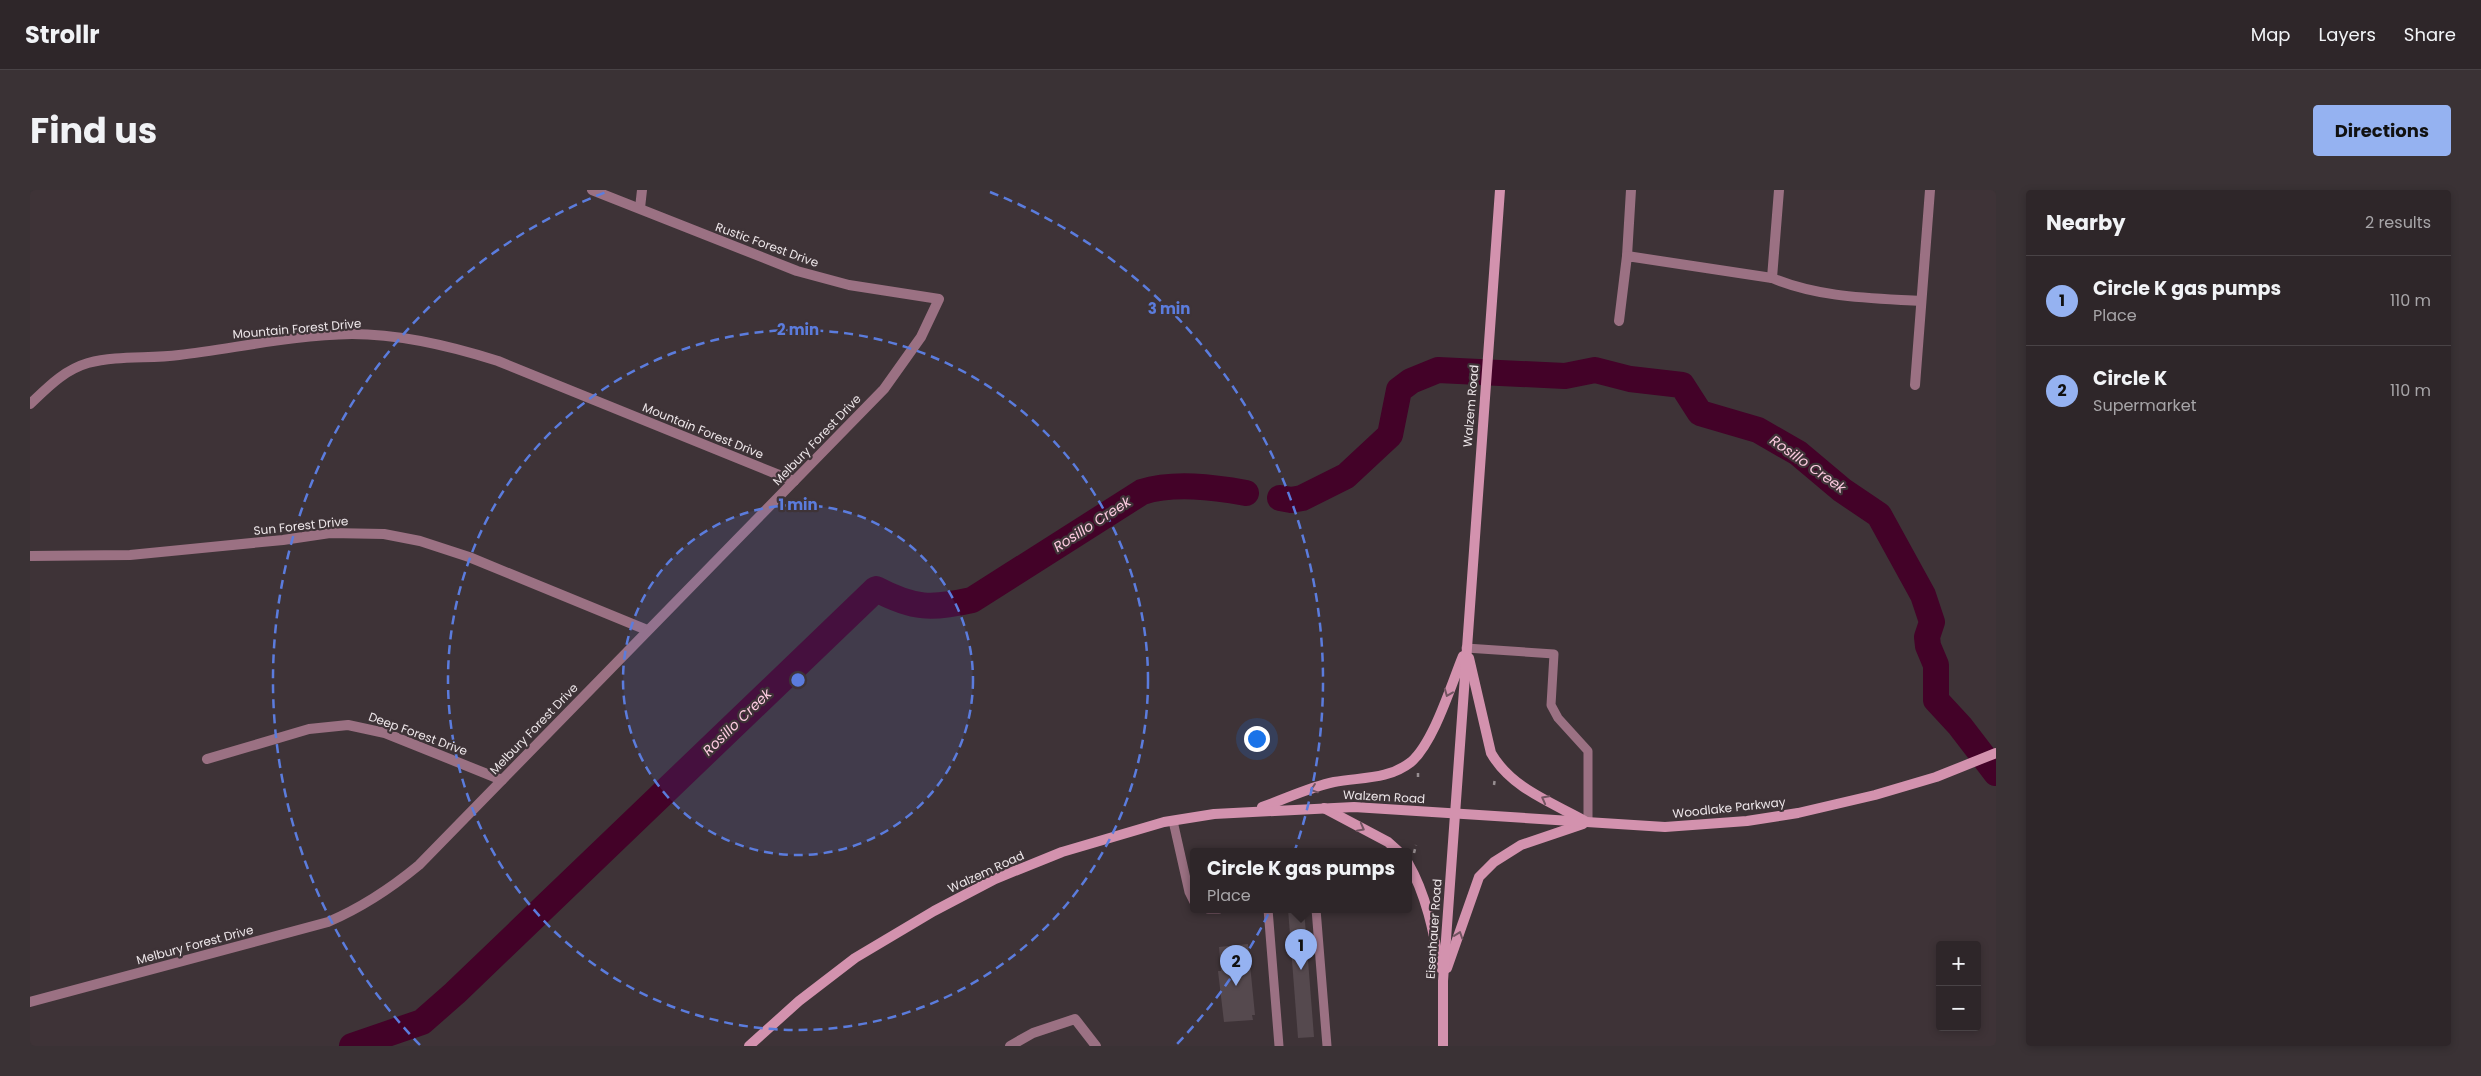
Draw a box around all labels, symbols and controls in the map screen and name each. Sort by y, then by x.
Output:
text: Strollr [25,18,100,51]
text: Map [2251,22,2291,47]
text: Layers [2319,22,2376,47]
text: Share [2404,22,2456,47]
button: Directions [2313,105,2451,156]
text: Find us [30,106,157,155]
text: Nearby [2046,208,2126,237]
text: 2 results [2365,211,2431,234]
street label: Rustic Forest Drive [713,218,821,271]
text: Circle K gas pumps [2093,275,2281,302]
text: 1 [2059,289,2065,312]
text: 110 m [2390,289,2431,312]
text: 3 min [1148,298,1190,319]
text: Place [2093,304,2137,327]
street label: Mountain Forest Drive [232,314,362,343]
text: 2 min [777,319,819,340]
street label: Walzem Road [1458,364,1483,448]
text: Circle K [2093,365,2167,392]
text: 2 [2057,379,2067,402]
text: 110 m [2390,379,2431,402]
street label: Melbury Forest Drive [769,390,865,489]
text: Supermarket [2093,394,2197,417]
street label: Mountain Forest Drive [640,398,766,463]
water label: Rosillo Creek [1766,430,1851,498]
water label: Rosillo Creek [1049,491,1135,557]
text: 1 min [778,494,818,515]
street label: Sun Forest Drive [253,512,349,539]
centre of rings [789,671,807,689]
street label: Melbury Forest Drive [486,679,582,778]
water label: Rosillo Creek [698,683,776,760]
one-way arrow [1443,688,1454,697]
street label: Deep Forest Drive [366,708,470,759]
your location [1244,726,1270,752]
one-way arrow [1310,783,1319,793]
street label: Walzem Road [1342,786,1426,807]
street label: Woodlake Parkway [1672,793,1787,822]
one-way arrow [1542,795,1551,805]
one-way arrow [1356,822,1365,832]
street label: Walzem Road [945,846,1027,897]
popup [1190,848,1412,913]
text: Circle K gas pumps [1207,855,1395,882]
street label: Eisenhauer Road [1422,878,1445,980]
text: Place [1207,884,1251,907]
street label: Melbury Forest Drive [134,921,255,968]
pin: 1 [1285,929,1317,970]
one-way arrow [1453,931,1463,940]
map controls [1936,941,1981,1031]
button: + [1936,941,1981,986]
pin: 2 [1220,945,1252,986]
button: − [1936,986,1981,1031]

